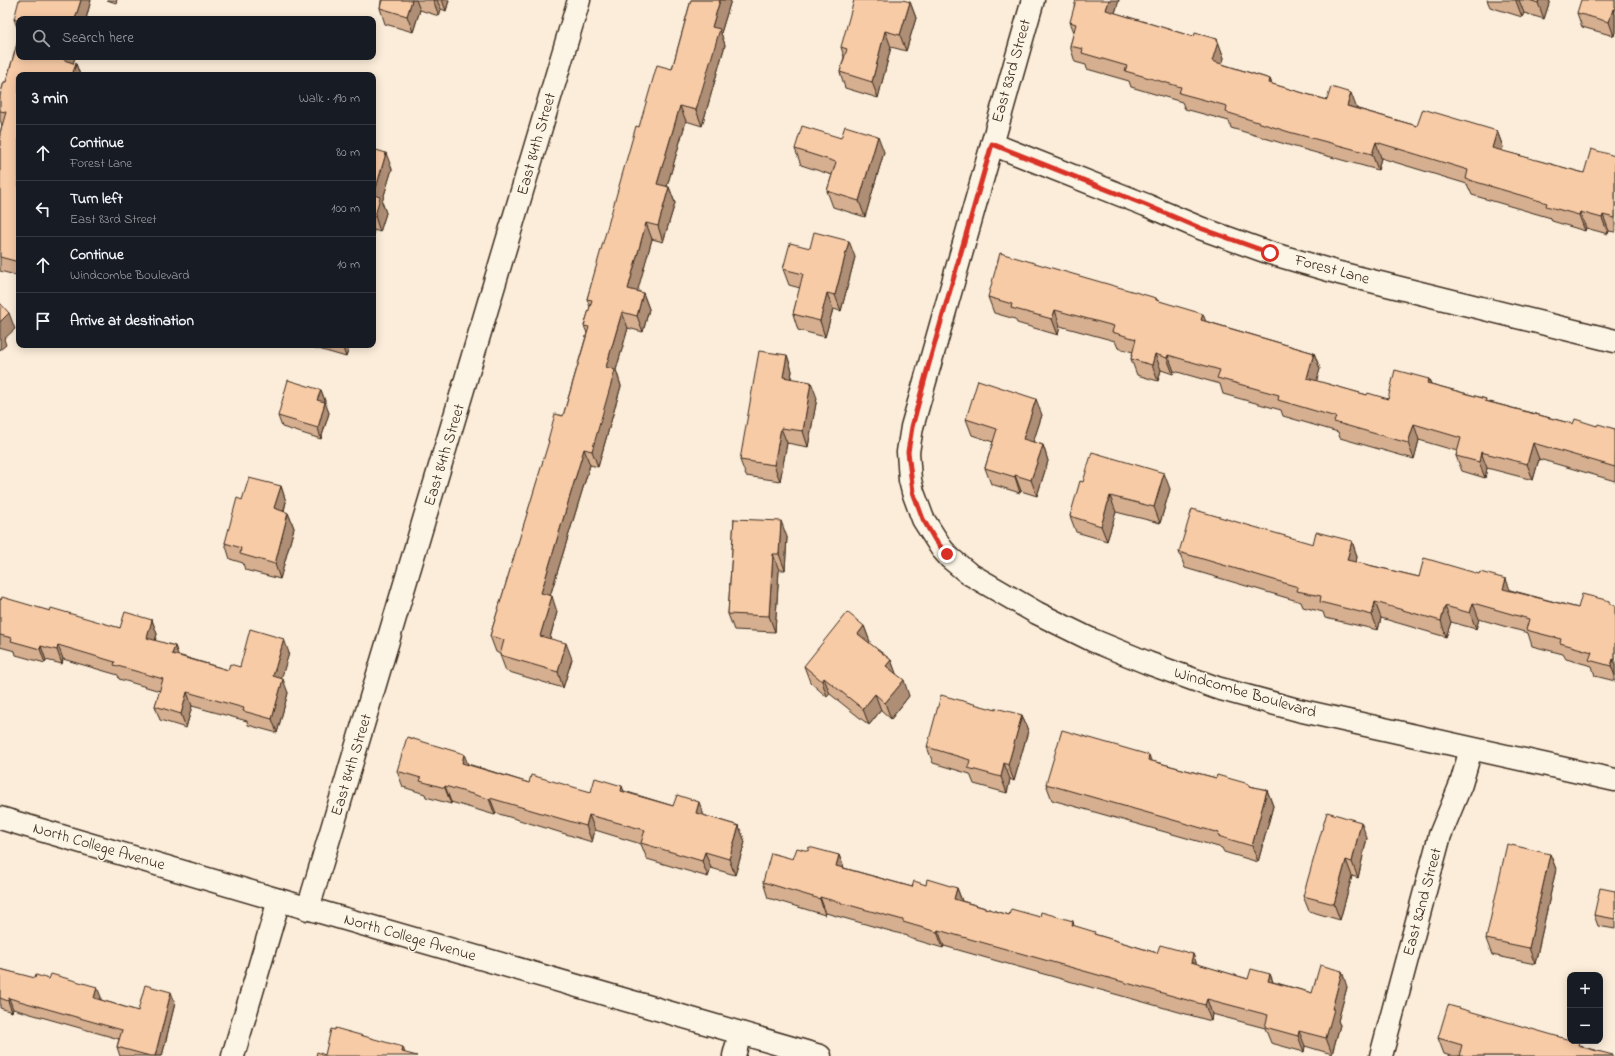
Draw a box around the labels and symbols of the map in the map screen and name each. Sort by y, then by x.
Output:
street label: East 83rd Street [986,16,1038,126]
street label: East 84th Street [511,89,563,198]
route start [1261,244,1279,262]
street label: Forest Lane [1291,248,1373,292]
street label: East 84th Street [418,400,472,509]
route end [938,545,956,563]
street label: Windcombe Boulevard [1171,661,1319,725]
street label: East 84th Street [325,710,379,819]
street label: North College Avenue [30,817,169,878]
street label: East 82nd Street [1397,845,1449,959]
street label: North College Avenue [341,908,480,969]

